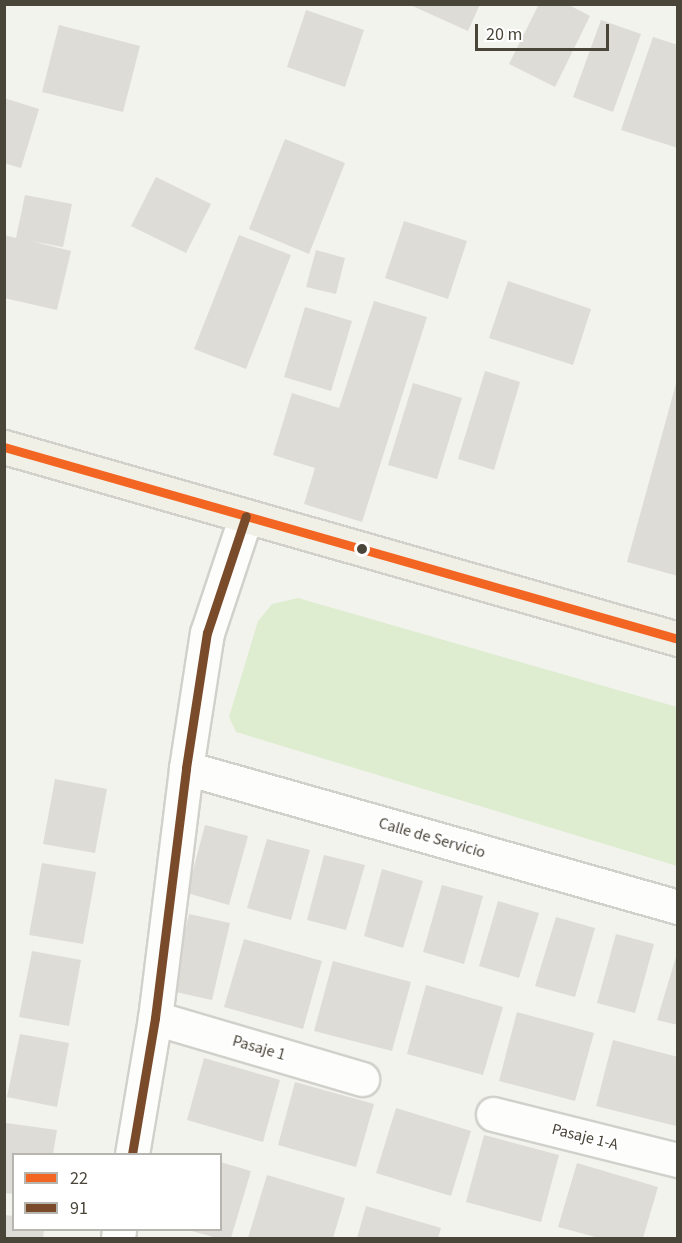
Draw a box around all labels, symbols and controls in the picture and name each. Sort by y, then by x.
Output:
scale bar [478,12,612,50]
text: 20 m [486,22,522,47]
unlabelled marker [356,543,368,555]
street label: Calle de Servicio [376,814,488,862]
street label: Pasaje 1 [230,1031,288,1065]
street label: Pasaje 1-A [550,1119,620,1155]
legend [12,1153,222,1231]
text: 22 [70,1166,88,1191]
text: 91 [70,1196,88,1221]

